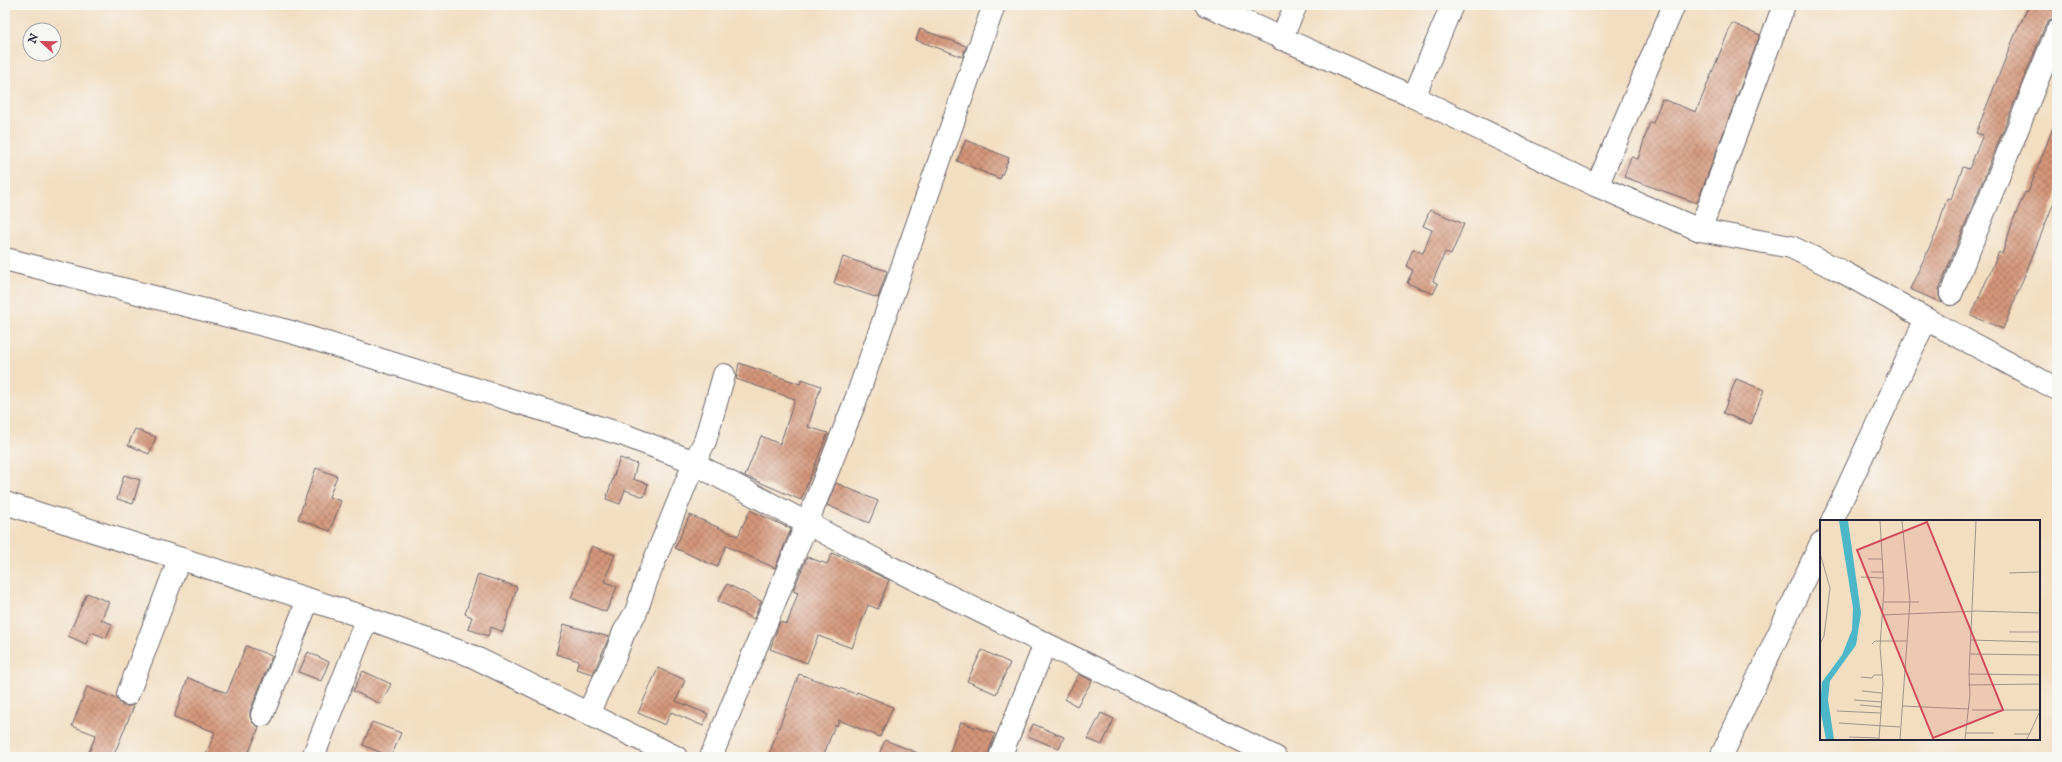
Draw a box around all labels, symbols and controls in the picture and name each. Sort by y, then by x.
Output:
north arrow [22,22,62,62]
text: N [25,31,42,47]
inset map [1820,520,2040,740]

